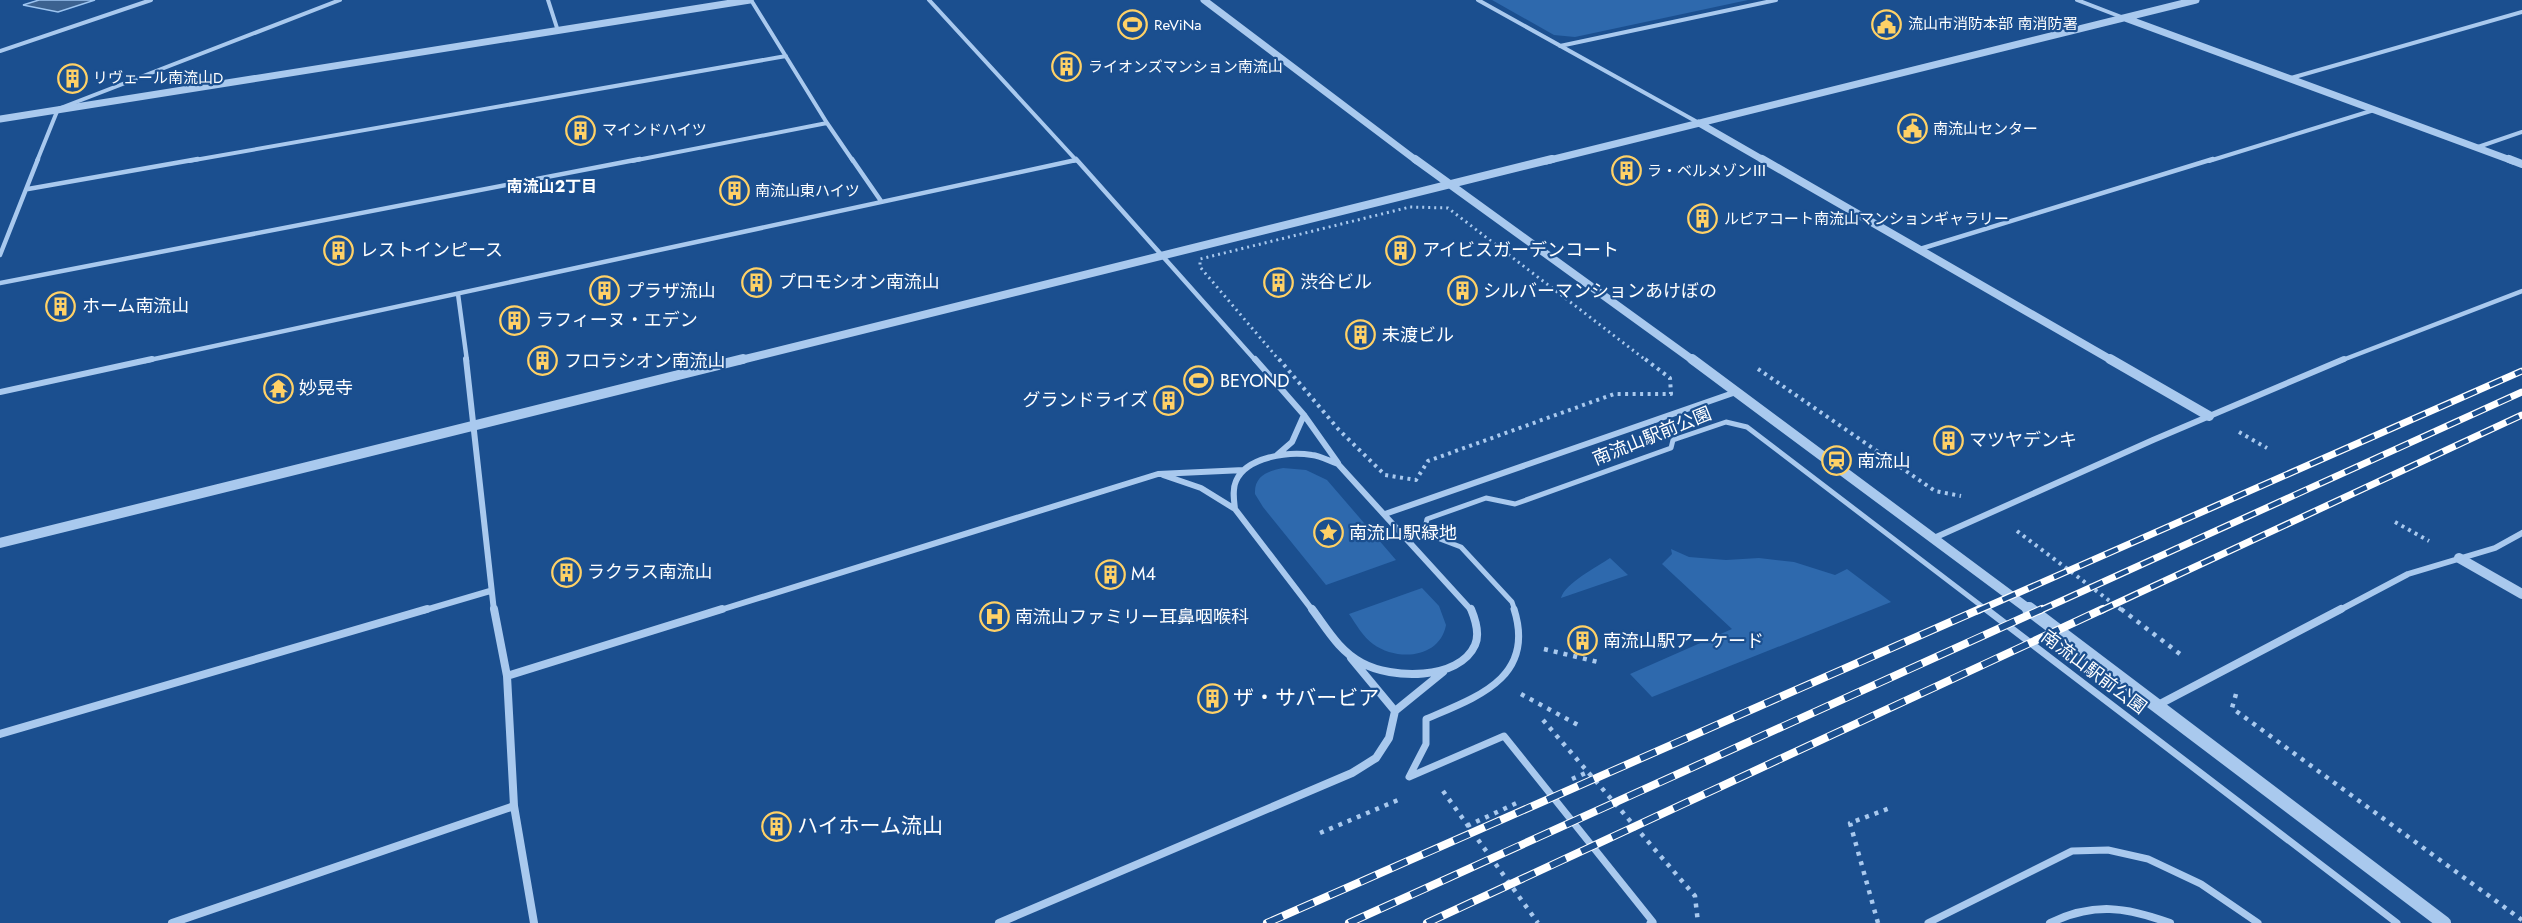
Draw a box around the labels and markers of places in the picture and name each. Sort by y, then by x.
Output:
public building icon: 流山市消防本部 南消防署 [1871,8,1903,40]
sports icon: ReViNa [1117,9,1149,41]
place label: 流山市消防本部 南消防署 [1908,13,2078,35]
place label: ReViNa [1154,14,1202,36]
building icon: ライオンズマンション南流山 [1051,51,1083,83]
place label: ライオンズマンション南流山 [1088,56,1283,78]
building icon: リヴェール南流山D [56,62,88,94]
place label: リヴェール南流山D [93,67,223,89]
public building icon: 南流山センター [1896,113,1928,145]
building icon: マインドハイツ [565,114,597,146]
place label: 南流山センター [1933,118,2038,140]
place label: マインドハイツ [602,119,707,141]
building icon: ラ・ベルメゾンⅢ [1610,155,1642,187]
place label: ラ・ベルメゾンⅢ [1647,160,1767,182]
building icon: 南流山東ハイツ [718,175,750,207]
place label: 南流山東ハイツ [755,180,860,202]
building icon: ルピアコート南流山マンションギャラリー [1687,203,1719,235]
place label: ルピアコート南流山マンションギャラリー [1724,208,2009,230]
building icon: レストインピース [323,234,355,266]
building icon: アイビスガーデンコート [1385,234,1417,266]
place label: レストインピース [360,237,503,263]
place label: アイビスガーデンコート [1422,237,1619,263]
building icon: プロモシオン南流山 [741,266,773,298]
building icon: 渋谷ビル [1263,266,1295,298]
place label: プロモシオン南流山 [778,269,940,295]
place label: 渋谷ビル [1300,269,1372,295]
building icon: プラザ流山 [589,275,621,307]
building icon: シルバーマンションあけぼの [1446,275,1478,307]
place label: プラザ流山 [626,278,716,304]
place label: シルバーマンションあけぼの [1483,278,1717,304]
building icon: ホーム南流山 [45,290,77,322]
place label: ホーム南流山 [82,293,189,319]
building icon: ラフィーヌ・エデン [499,304,531,336]
place label: ラフィーヌ・エデン [536,307,698,333]
building icon: 未渡ビル [1345,319,1377,351]
place label: 未渡ビル [1382,322,1454,348]
building icon: フロラシオン南流山 [527,345,559,377]
place label: フロラシオン南流山 [564,348,726,374]
sports icon: BEYOND [1183,365,1215,397]
place label: BEYOND [1220,368,1290,394]
temple icon: 妙晃寺 [262,372,294,404]
place label: 妙晃寺 [299,375,353,401]
building icon: グランドライズ [1153,384,1185,416]
place label: グランドライズ [1023,387,1148,413]
building icon: マツヤデンキ [1932,424,1964,456]
place label: マツヤデンキ [1969,427,2077,453]
station icon: 南流山 [1820,445,1852,477]
place label: 南流山 [1857,448,1911,474]
place icon: 南流山駅緑地 [1312,517,1344,549]
place label: 南流山駅緑地 [1349,520,1457,546]
building icon: ラクラス南流山 [550,556,582,588]
building icon: M4 [1094,558,1126,590]
place label: ラクラス南流山 [587,559,713,585]
place label: M4 [1131,561,1156,587]
hospital icon: 南流山ファミリー耳鼻咽喉科 [978,601,1010,633]
place label: 南流山ファミリー耳鼻咽喉科 [1015,604,1249,630]
building icon: 南流山駅アーケード [1566,625,1598,657]
place label: 南流山駅アーケード [1603,628,1764,654]
building icon: ザ・サバービア [1196,682,1228,714]
place label: ザ・サバービア [1233,683,1379,713]
building icon: ハイホーム流山 [760,810,792,842]
place label: ハイホーム流山 [797,811,943,841]

